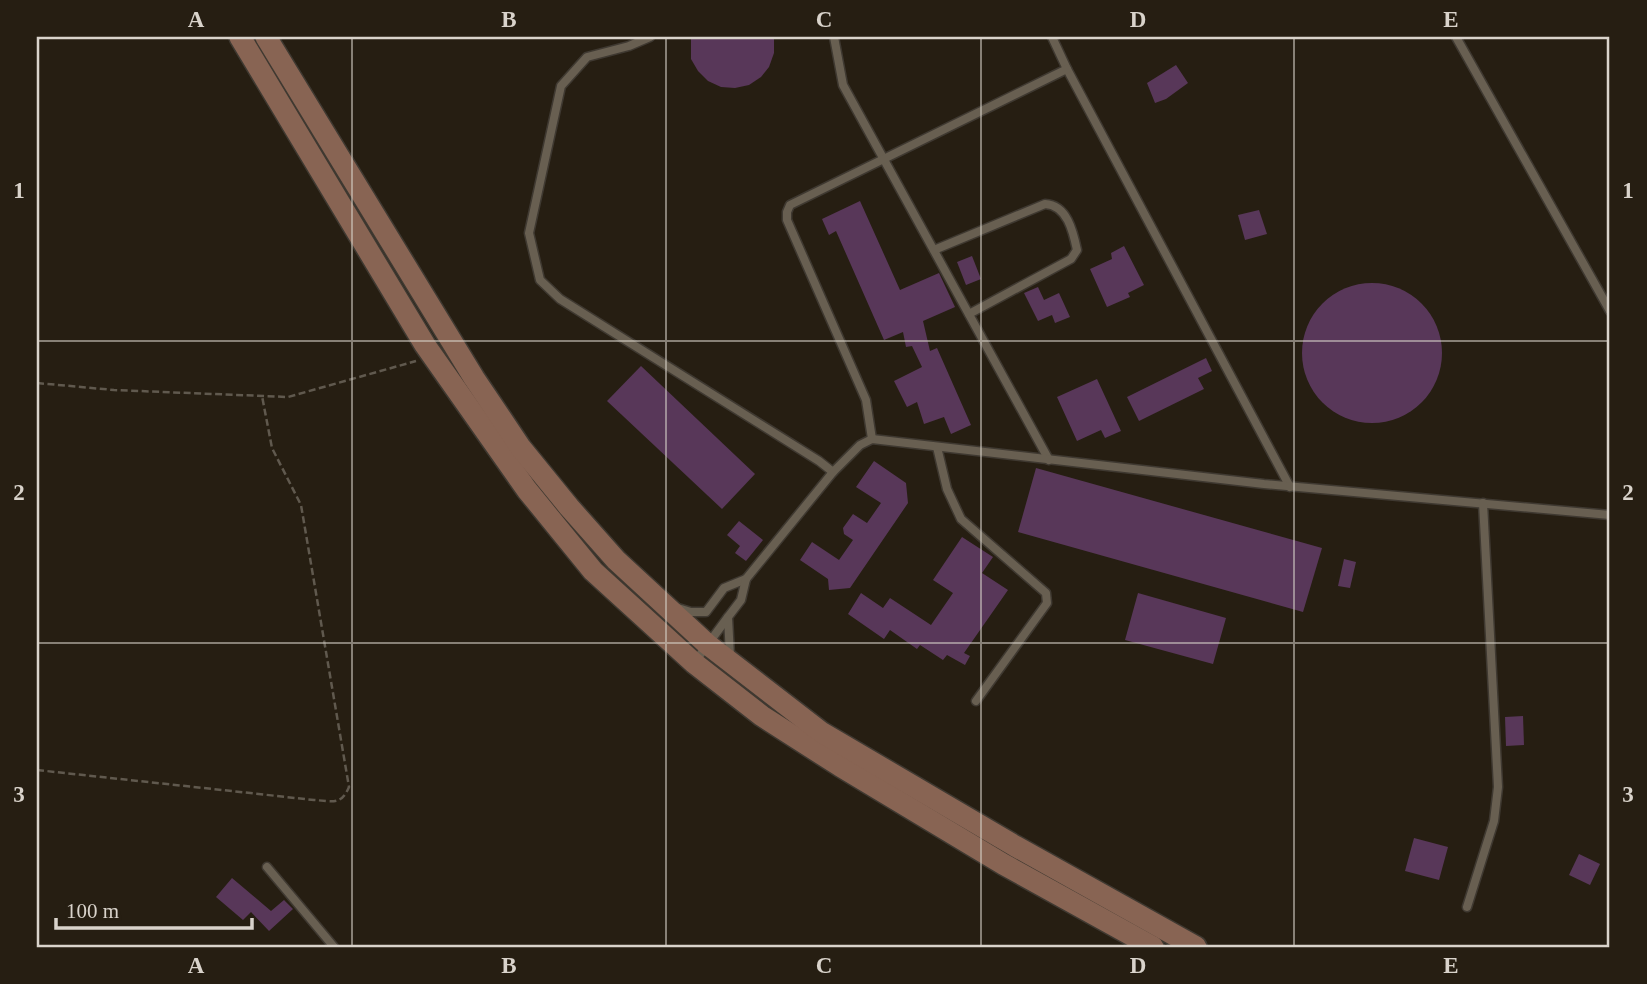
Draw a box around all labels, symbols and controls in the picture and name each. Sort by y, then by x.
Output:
text: A [188,7,205,32]
text: B [501,7,517,32]
text: C [816,7,832,32]
text: D [1130,7,1146,32]
text: E [1443,7,1459,32]
text: 1 [13,178,25,203]
text: 1 [1622,178,1634,203]
text: 2 [13,480,25,505]
text: 2 [1622,480,1634,505]
text: 3 [13,782,25,807]
text: 3 [1622,782,1634,807]
scale bar [56,886,252,930]
text: 100 m [66,899,119,923]
text: A [188,953,205,978]
text: B [501,953,517,978]
text: C [816,953,832,978]
text: D [1130,953,1146,978]
text: E [1443,953,1459,978]

